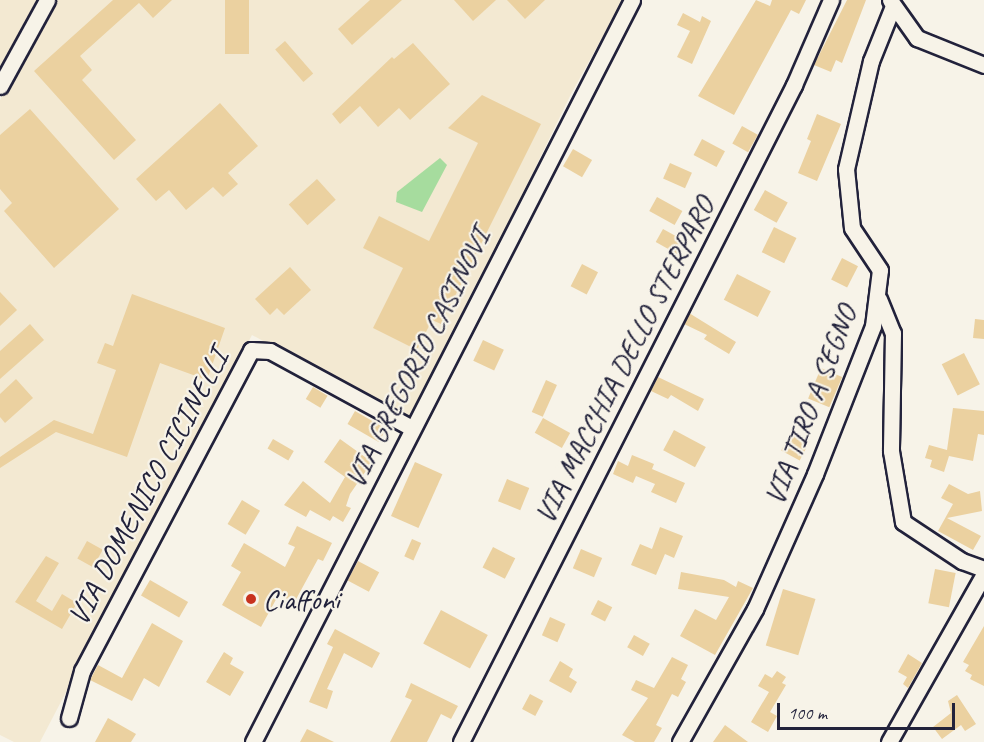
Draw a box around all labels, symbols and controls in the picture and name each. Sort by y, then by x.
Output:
street label: VIA MACCHIA DELLO STERPARO [526,192,722,528]
street label: VIA GREGORIO CASINOVI [336,222,498,494]
street label: VIA TIRO A SEGNO [755,300,865,510]
street label: VIA DOMENICO CICINELLI [60,343,236,631]
place label: Ciaffoni [263,581,339,617]
marker: Ciaffoni [244,592,258,606]
scale bar [780,691,958,729]
text: 100 m [788,702,827,724]

